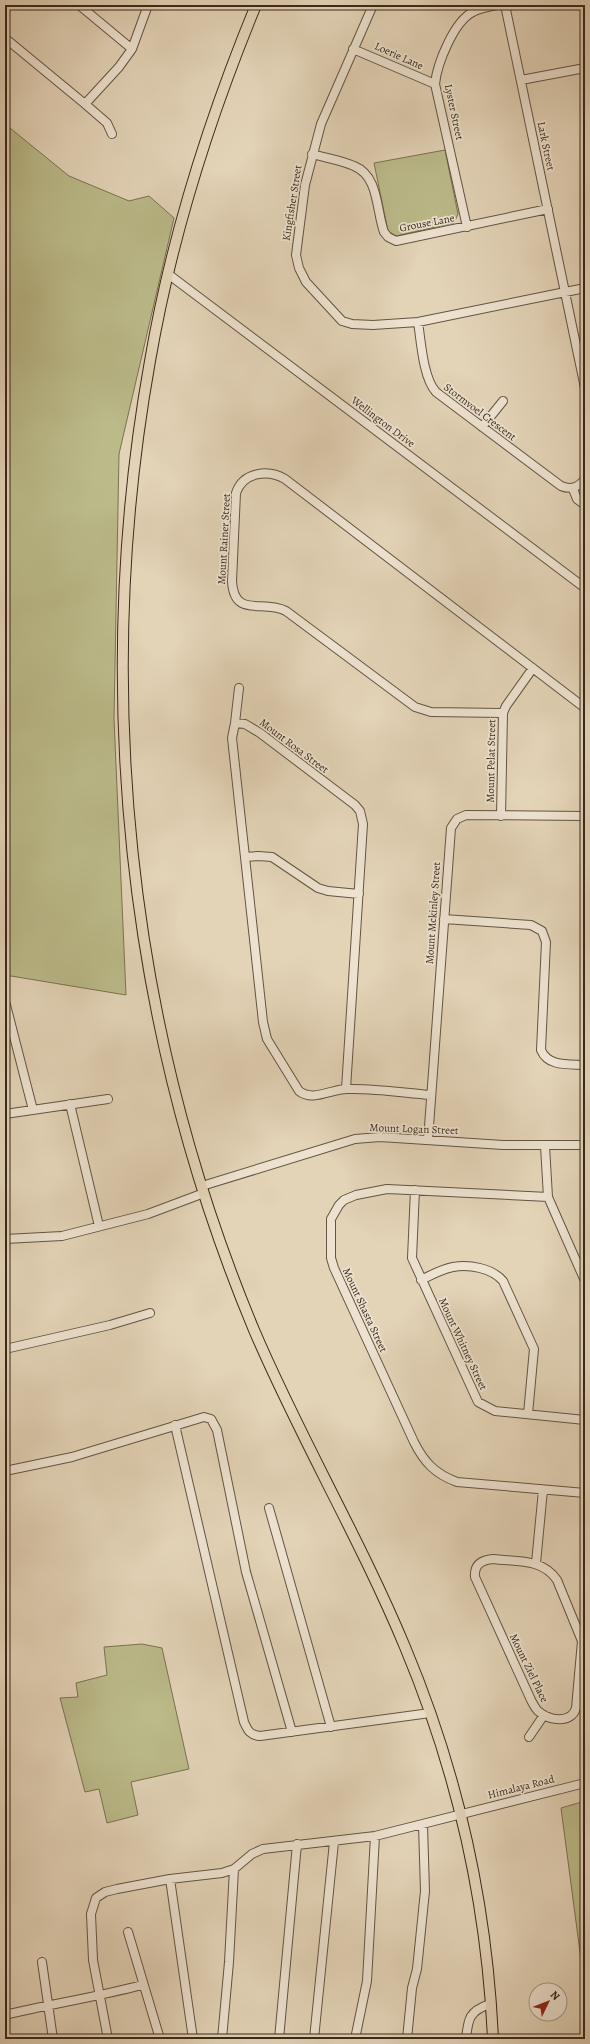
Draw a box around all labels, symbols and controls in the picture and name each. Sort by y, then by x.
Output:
street label: Loerie Lane [372,39,426,73]
street label: Lyster Street [441,83,467,142]
street label: Lark Street [534,120,559,172]
street label: Kingfisher Street [279,164,305,242]
street label: Grouse Lane [398,210,456,236]
street label: Stormvoel Crescent [441,380,520,444]
street label: Wellington Drive [347,392,418,451]
street label: Mount Rainer Street [214,493,234,585]
street label: Mount Rosa Street [256,715,332,777]
street label: Mount Pelat Street [483,719,499,803]
street label: Mount Mckinley Street [422,861,444,965]
street label: Mount Logan Street [369,1120,459,1138]
street label: Mount Shasta Street [339,1265,391,1355]
street label: Mount Whitney Street [435,1295,491,1393]
street label: Mount Ziel Place [506,1631,552,1705]
street label: Himalaya Road [486,1771,556,1803]
north arrow [528,1982,568,2022]
text: N [547,1987,563,2004]

